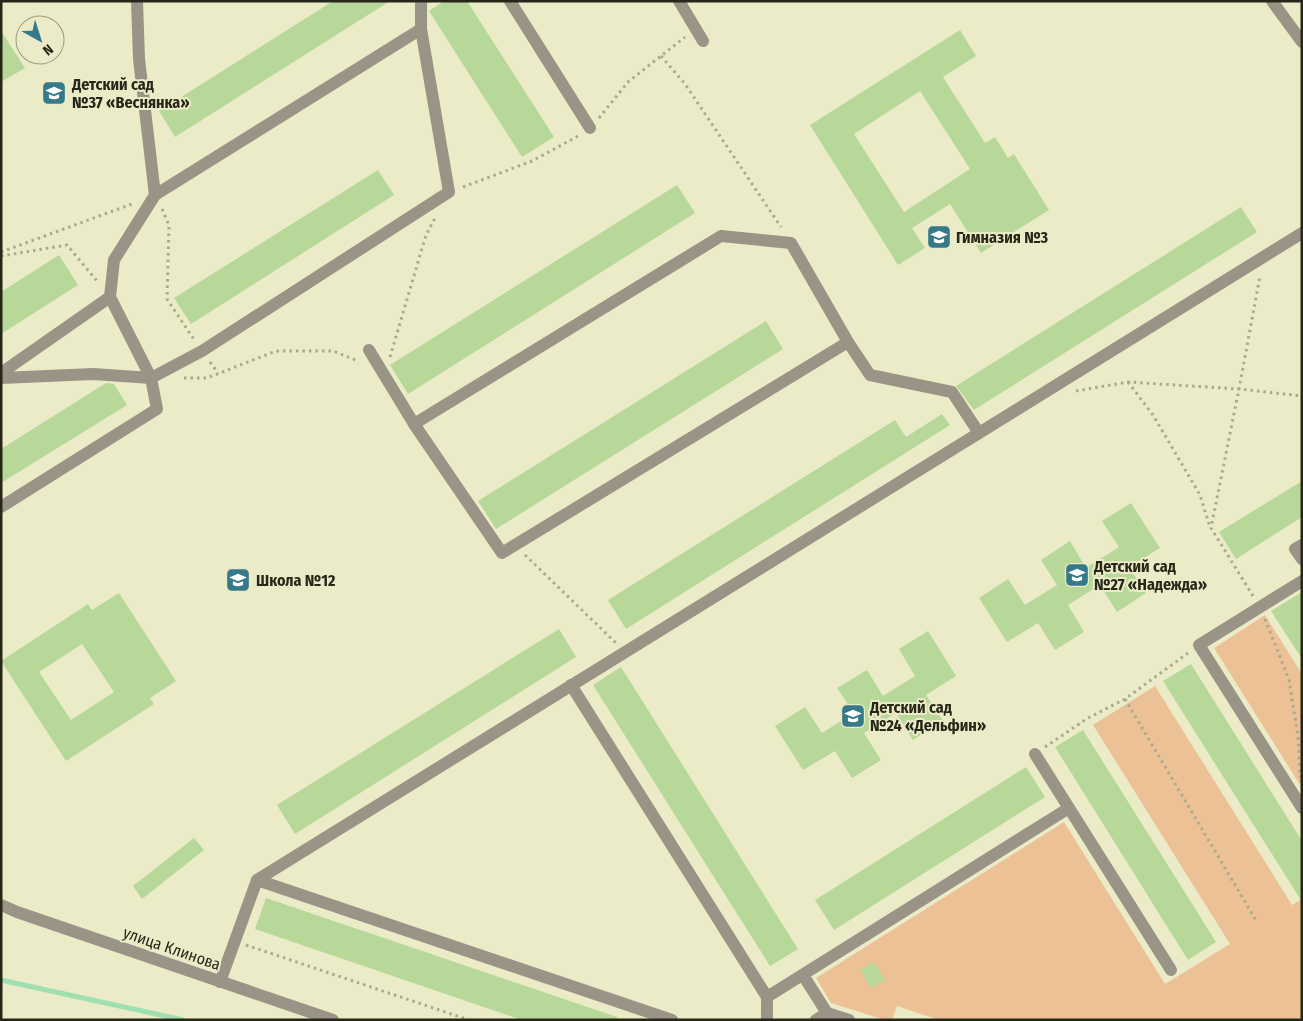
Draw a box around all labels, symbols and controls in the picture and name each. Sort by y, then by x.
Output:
north arrow [15,15,65,65]
text: N [39,40,56,59]
place label: Детский сад №37 «Веснянка» [71,75,190,112]
school or university icon: Детский сад №37 «Веснянка» [41,80,67,106]
school or university icon: Гимназия №3 [926,224,952,250]
place label: Гимназия №3 [956,228,1049,247]
place label: Детский сад №27 «Надежда» [1093,557,1207,594]
school or university icon: Детский сад №27 «Надежда» [1064,562,1090,588]
school or university icon: Школа №12 [225,567,251,593]
place label: Школа №12 [256,571,336,590]
place label: Детский сад №24 «Дельфин» [869,698,986,735]
school or university icon: Детский сад №24 «Дельфин» [840,703,866,729]
street label: улица Клинова [121,923,223,974]

